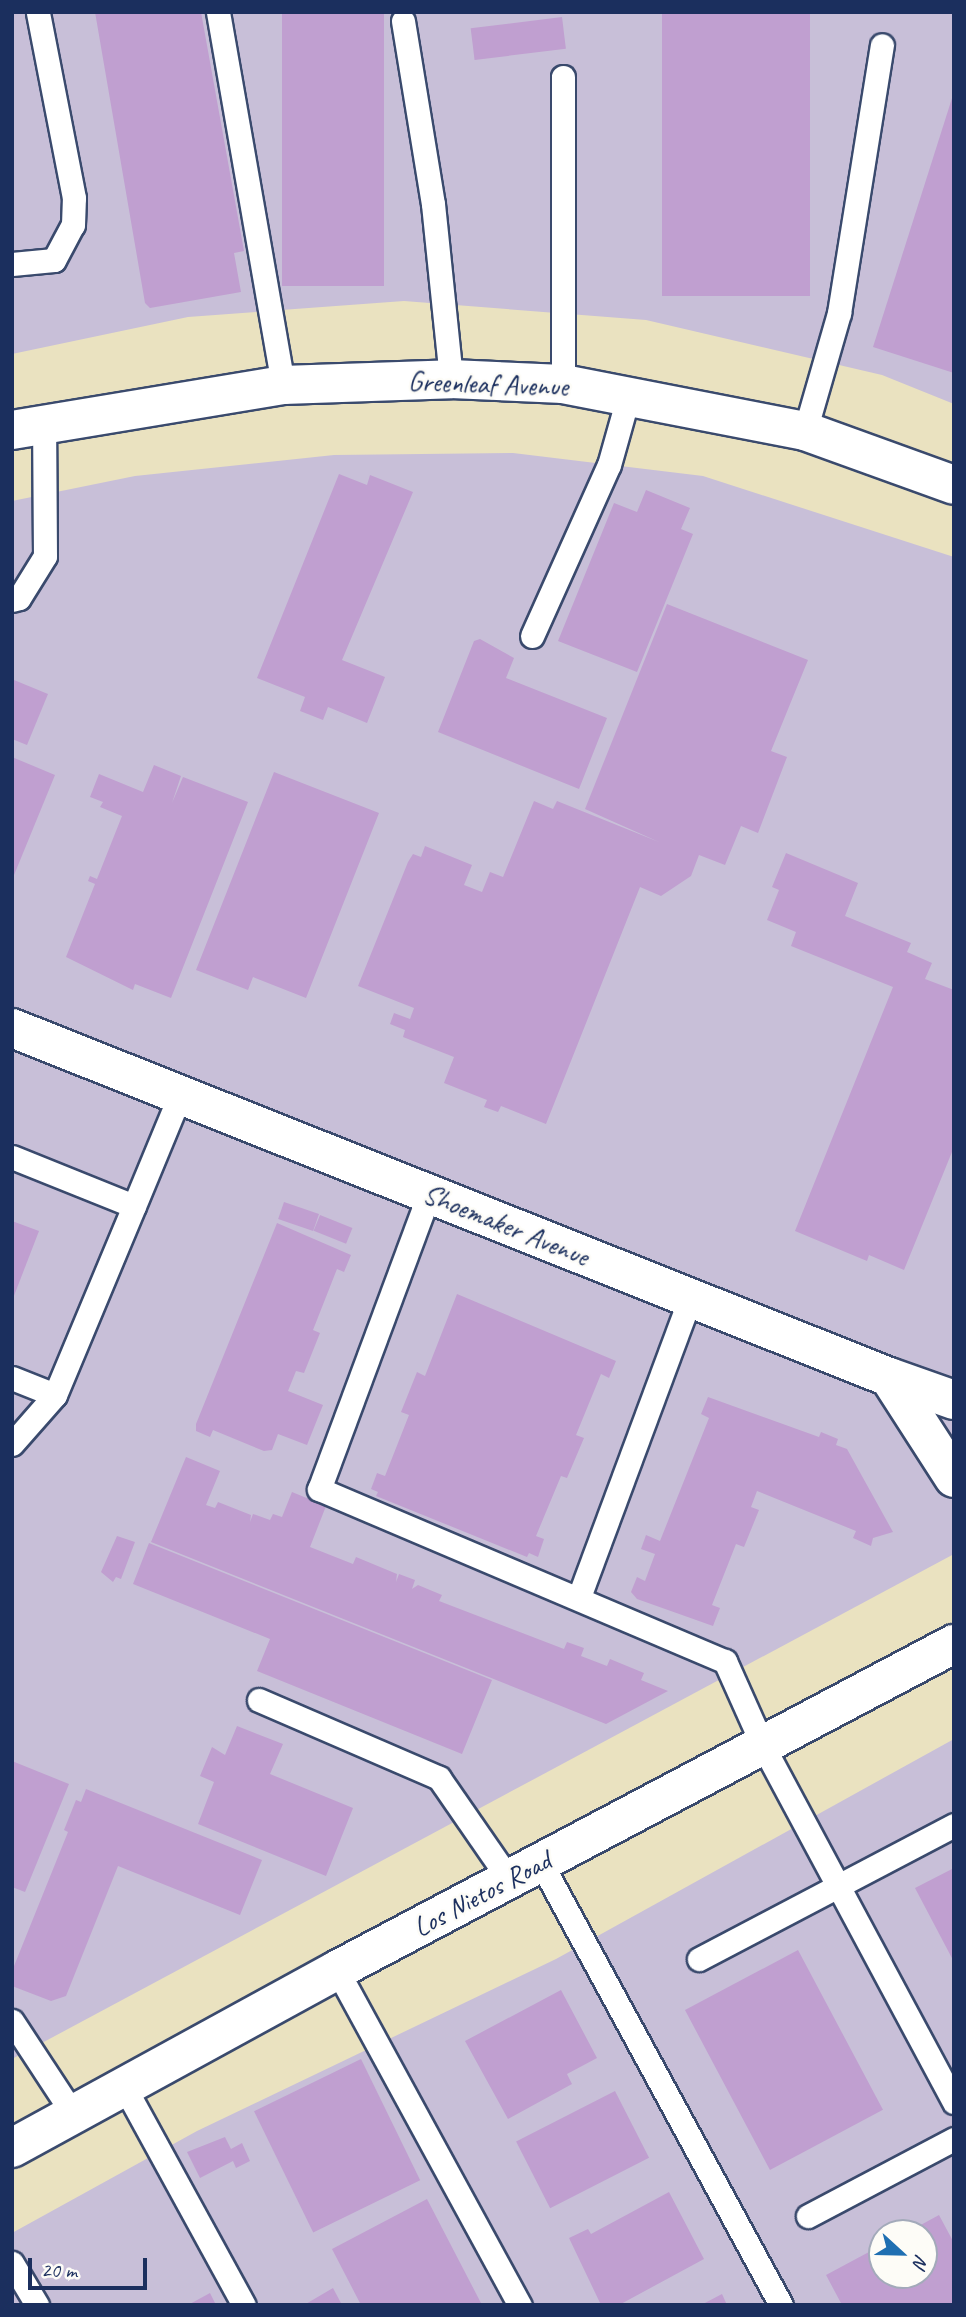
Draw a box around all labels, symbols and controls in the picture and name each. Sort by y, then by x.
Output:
street label: Greenleaf Avenue [408,364,568,404]
street label: Shoemaker Avenue [418,1177,594,1273]
street label: Los Nietos Road [407,1843,557,1945]
north arrow [868,2219,938,2289]
scale bar [32,2244,150,2288]
text: N [907,2251,934,2271]
text: 20 m [41,2257,77,2283]

